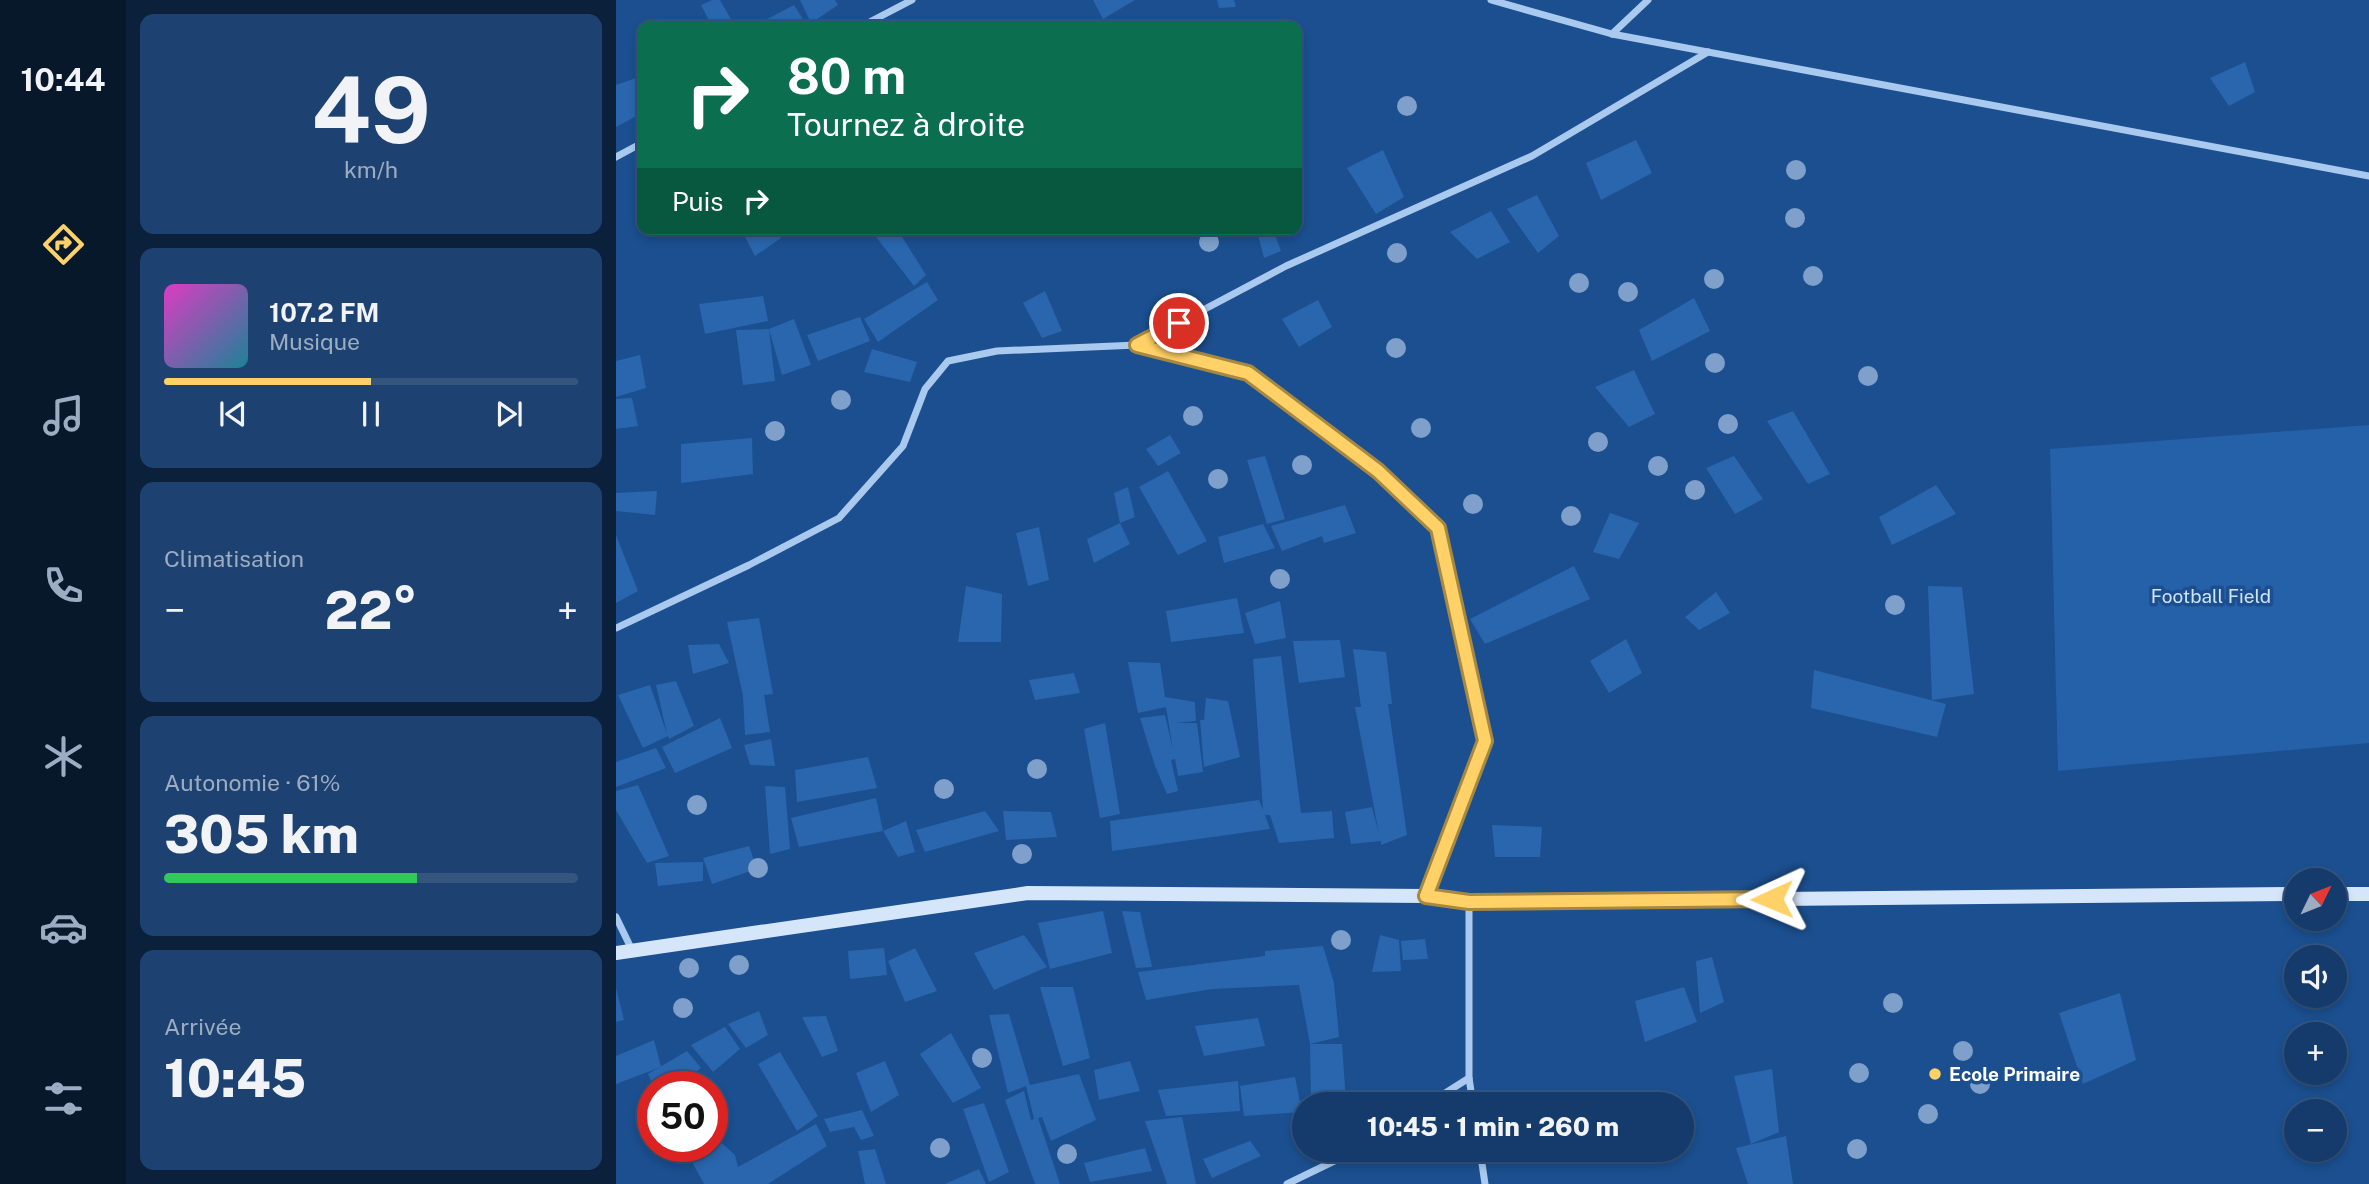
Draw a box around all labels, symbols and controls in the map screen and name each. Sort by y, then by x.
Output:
text: 80 m [787,47,906,105]
icon: right [672,49,763,140]
text: 49 [311,57,431,163]
text: 10:44 [21,61,105,98]
text: Tournez à droite [787,106,1025,143]
text: km/h [344,156,398,183]
icon: right [737,182,775,220]
text: Puis [672,186,723,217]
icon: directions [39,220,88,269]
pin [1149,293,1209,353]
text: 107.2 FM [269,297,379,328]
icon: arrive [1160,304,1198,342]
text: Musique [269,328,360,355]
icon: music [39,391,88,440]
icon: previous [214,395,252,433]
icon: pause [352,395,390,433]
icon: next [490,395,528,433]
text: Climatisation [164,545,304,572]
icon: phone [39,561,88,610]
text: 22° [325,580,417,641]
park label: Football Field [2151,585,2271,607]
text: − [164,588,185,633]
text: + [557,588,578,633]
icon: climate [39,732,88,781]
text: Autonomie · 61% [164,769,341,796]
text: 305 km [164,804,359,865]
position arrow [1735,862,1809,936]
north arrow [2284,868,2347,931]
map controls [2284,868,2347,1162]
icon: car [39,903,88,952]
button: sound [2284,945,2347,1008]
text: Arrivée [164,1013,241,1040]
button: + [2284,1022,2347,1085]
text: 10:45 [164,1048,306,1109]
place label: Ecole Primaire [1949,1063,2080,1085]
marker: Ecole Primaire [1927,1066,1943,1082]
speed limit sign: 50 [637,1071,728,1162]
icon: filters [39,1074,88,1123]
button: − [2284,1099,2347,1162]
text: 10:45 · 1 min · 260 m [1367,1111,1619,1142]

